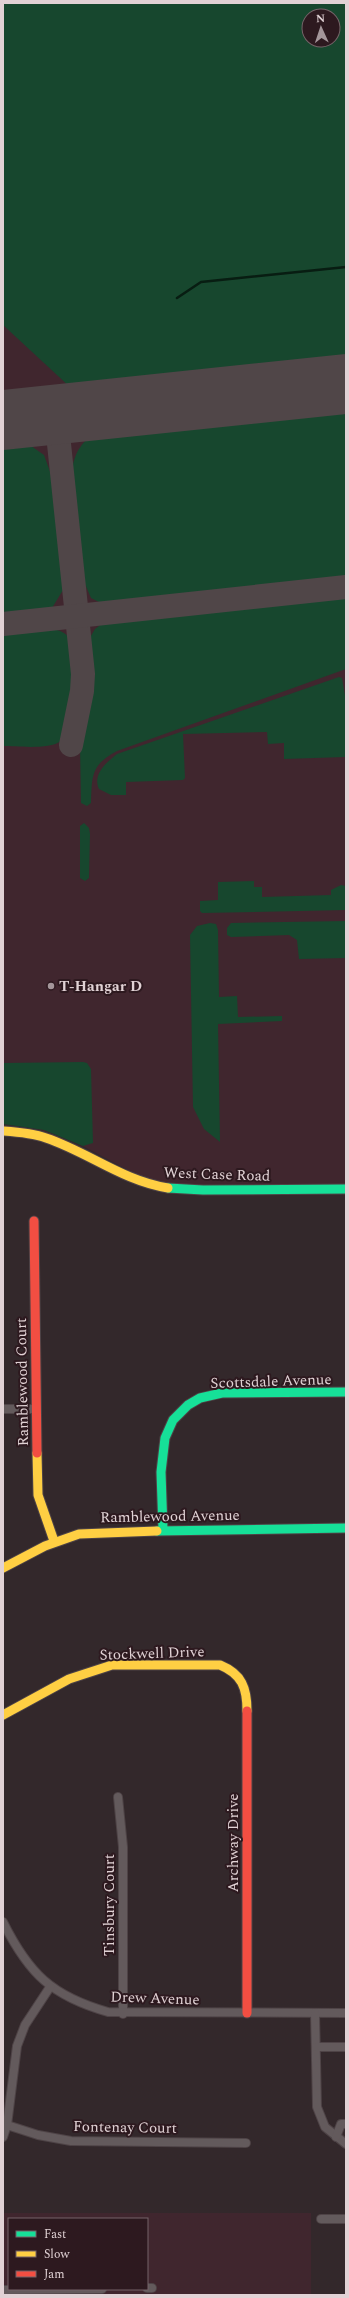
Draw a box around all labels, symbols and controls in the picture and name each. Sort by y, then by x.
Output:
north arrow [301,8,341,48]
text: N [316,10,325,27]
place label: T-Hangar D [59,975,142,998]
marker: T-Hangar D [46,981,56,991]
street label: West Case Road [163,1161,271,1188]
street label: Ramblewood Court [10,1317,35,1447]
street label: Scottsdale Avenue [210,1368,332,1395]
street label: Ramblewood Avenue [100,1504,240,1529]
street label: Stockwell Drive [99,1640,205,1667]
street label: Archway Drive [222,1793,245,1893]
street label: Tinsbury Court [98,1854,121,1956]
street label: Drew Avenue [110,1985,200,2012]
street label: Fontenay Court [73,2115,177,2140]
legend [8,2218,148,2290]
text: Fast [44,2225,66,2244]
text: Slow [44,2245,70,2264]
text: Jam [44,2265,65,2284]

